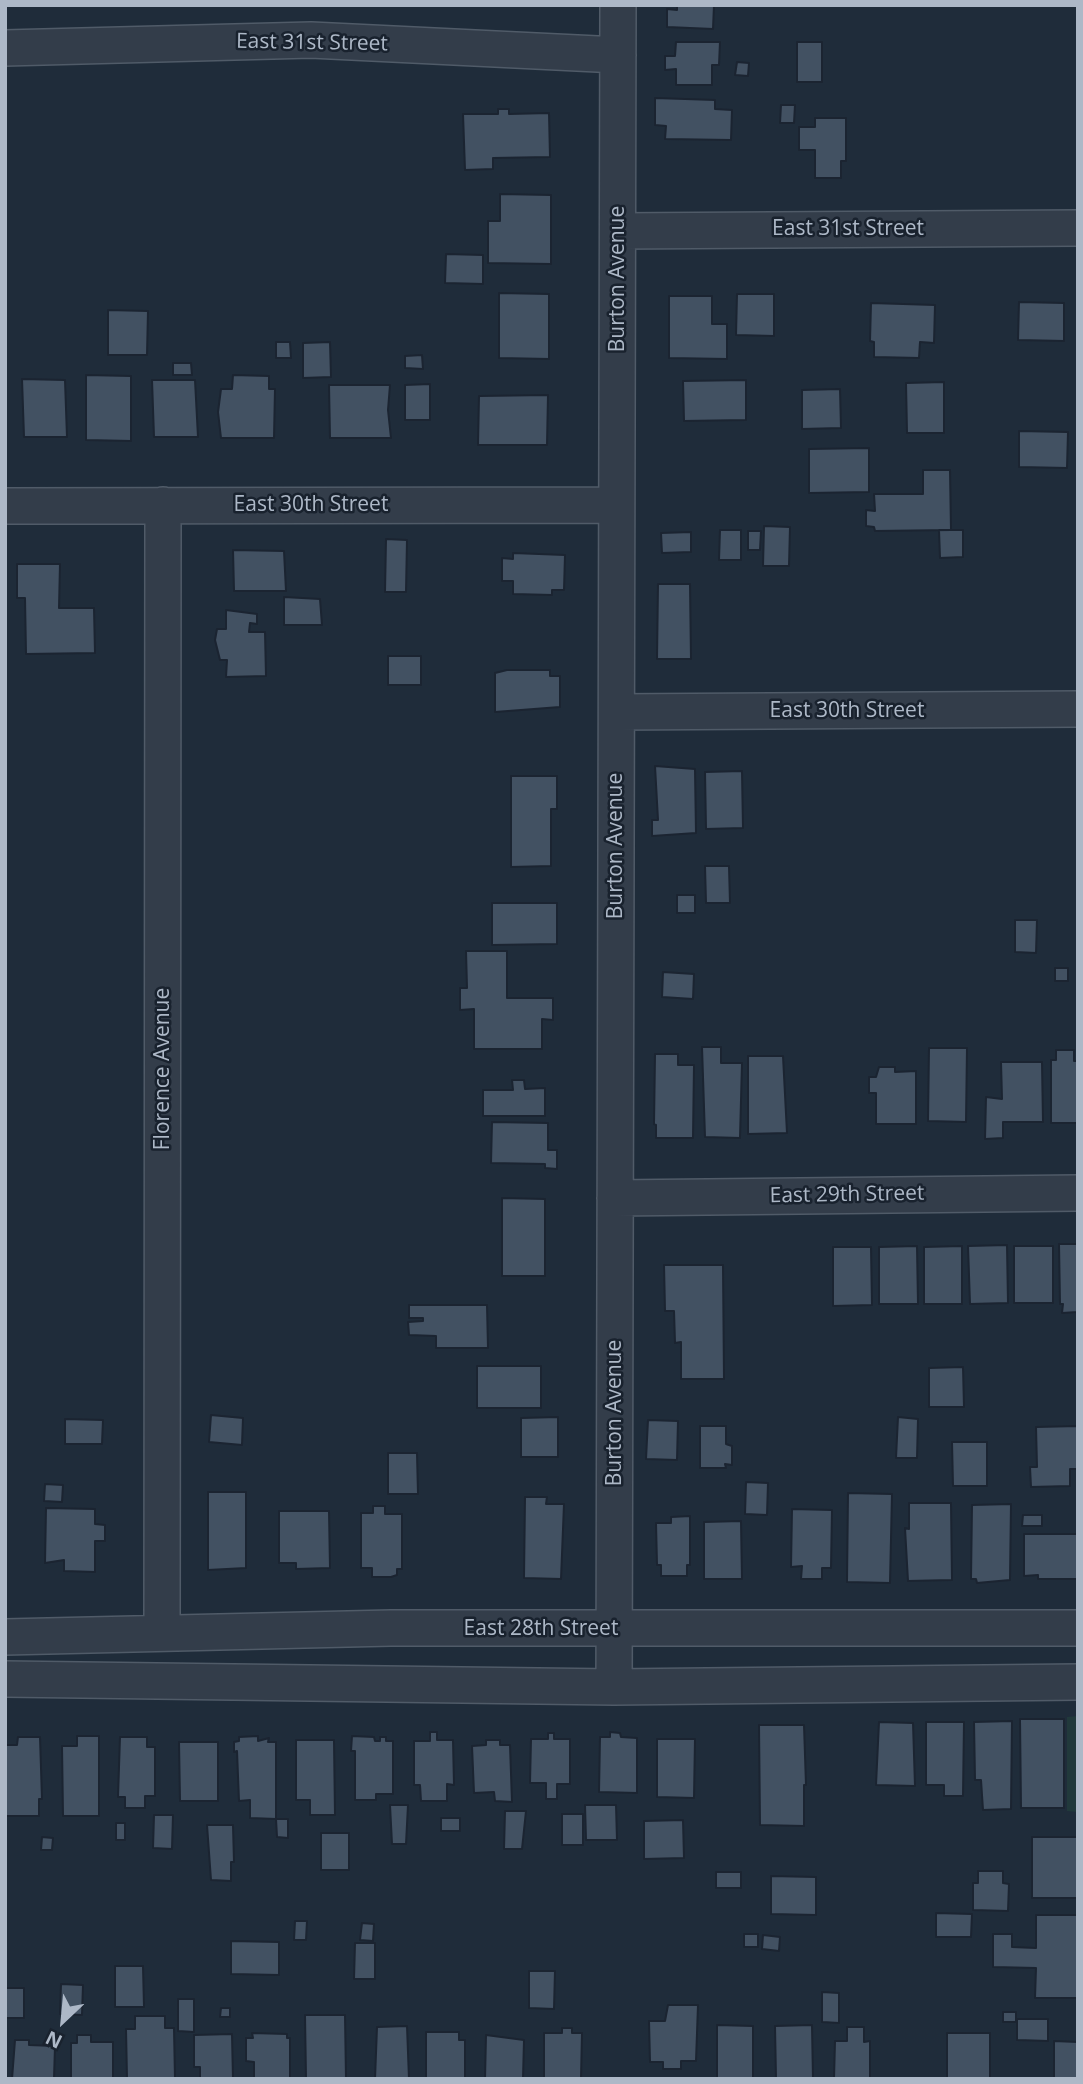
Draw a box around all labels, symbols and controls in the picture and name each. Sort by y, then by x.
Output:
street label: East 31st Street [236,29,388,57]
street label: Burton Avenue [605,206,631,352]
street label: East 31st Street [772,216,924,242]
street label: East 30th Street [234,492,388,518]
street label: East 30th Street [770,698,924,724]
street label: Burton Avenue [603,773,629,919]
street label: Florence Avenue [150,988,176,1150]
street label: East 29th Street [769,1181,925,1209]
street label: Burton Avenue [602,1340,628,1486]
street label: East 28th Street [464,1616,618,1642]
north arrow [28,1986,98,2056]
text: N [41,2025,66,2055]

